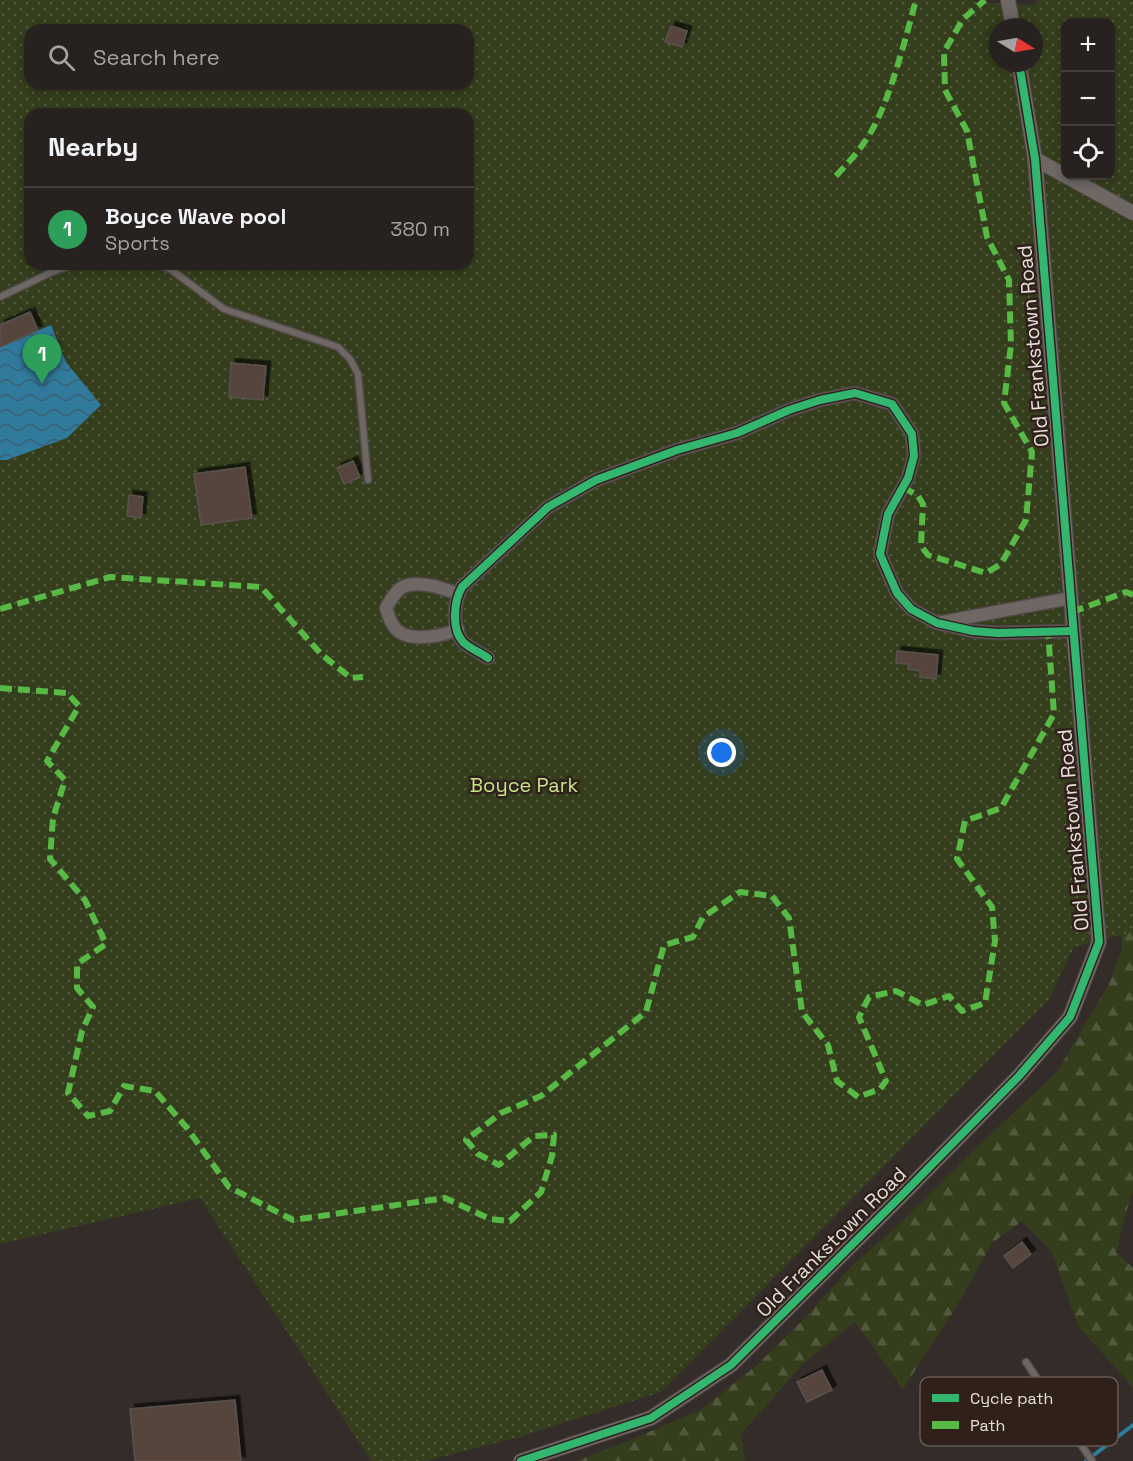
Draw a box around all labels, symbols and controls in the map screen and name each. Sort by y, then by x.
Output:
north arrow [989,18,1043,72]
map controls [1061,18,1115,180]
button: + [1061,18,1115,72]
search box [24,24,474,90]
icon: search [45,41,78,74]
text: Search here [93,43,220,71]
button: − [1061,72,1115,126]
button: locate [1061,126,1115,180]
text: Nearby [48,130,138,164]
text: Boyce Wave pool [105,202,286,230]
text: 1 [63,216,72,242]
text: 380 m [390,216,450,242]
text: Sports [105,230,170,256]
street label: Old Frankstown Road [1011,244,1055,448]
pin: 1 [22,334,62,384]
street label: Old Frankstown Road [1051,728,1095,932]
your location [707,738,736,767]
park label: Boyce Park [470,772,578,798]
street label: Old Frankstown Road [750,1161,912,1323]
legend [920,1377,1118,1446]
text: Cycle path [970,1388,1053,1409]
text: Path [970,1415,1005,1436]

